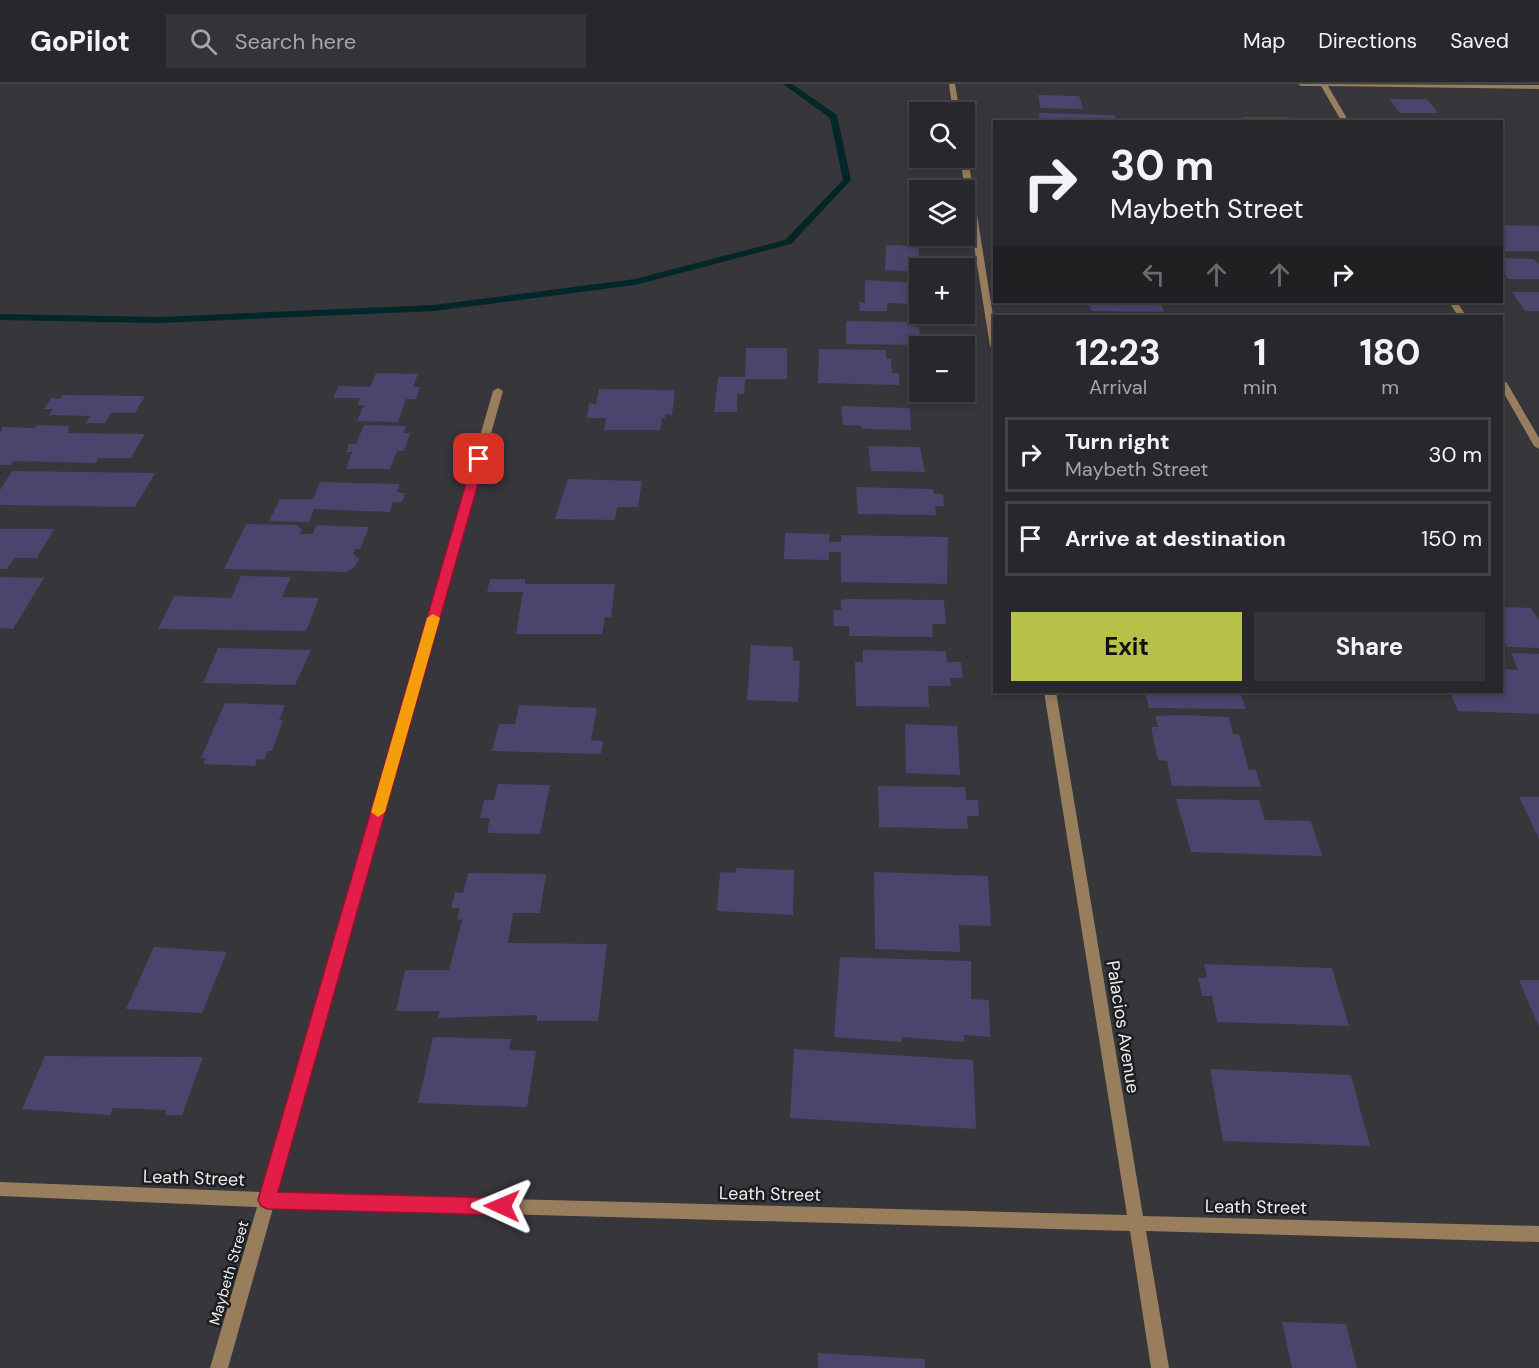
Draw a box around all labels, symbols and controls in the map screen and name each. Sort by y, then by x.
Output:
search box [166,14,586,68]
text: GoPilot [30,23,130,60]
icon: search [187,25,220,58]
text: Search here [235,27,356,56]
text: Map [1243,27,1285,55]
text: Directions [1318,27,1417,55]
text: Saved [1450,27,1509,55]
map controls [909,102,975,402]
button: search [909,102,975,168]
text: 30 m [1110,138,1214,193]
icon: right [1011,144,1089,222]
button: layers [909,180,975,246]
text: Maybeth Street [1110,191,1304,226]
button: + [909,258,975,324]
icon: left [1137,258,1170,291]
icon: ahead [1200,258,1233,291]
icon: ahead [1263,258,1296,291]
icon: right [1326,258,1359,291]
text: 12:23 [1075,329,1161,376]
text: 1 [1254,329,1267,376]
text: 180 [1359,329,1421,376]
button: − [909,336,975,402]
text: Arrival [1089,374,1147,400]
text: min [1243,374,1277,400]
text: m [1381,374,1399,400]
text: Turn right [1065,427,1170,456]
pin [453,433,504,484]
icon: right [1014,438,1047,471]
text: 30 m [1428,440,1482,469]
icon: arrive [462,442,495,475]
text: Maybeth Street [1065,456,1208,482]
icon: arrive [1014,522,1047,555]
text: Arrive at destination [1065,524,1286,553]
text: 150 m [1421,524,1482,553]
button: Exit [1011,612,1242,681]
button: Share [1254,612,1485,681]
street label: Palacios Avenue [1101,959,1145,1095]
street label: Leath Street [143,1164,245,1192]
position arrow [470,1174,534,1238]
street label: Leath Street [719,1181,821,1207]
street label: Leath Street [1205,1194,1307,1220]
street label: Maybeth Street [205,1218,253,1327]

